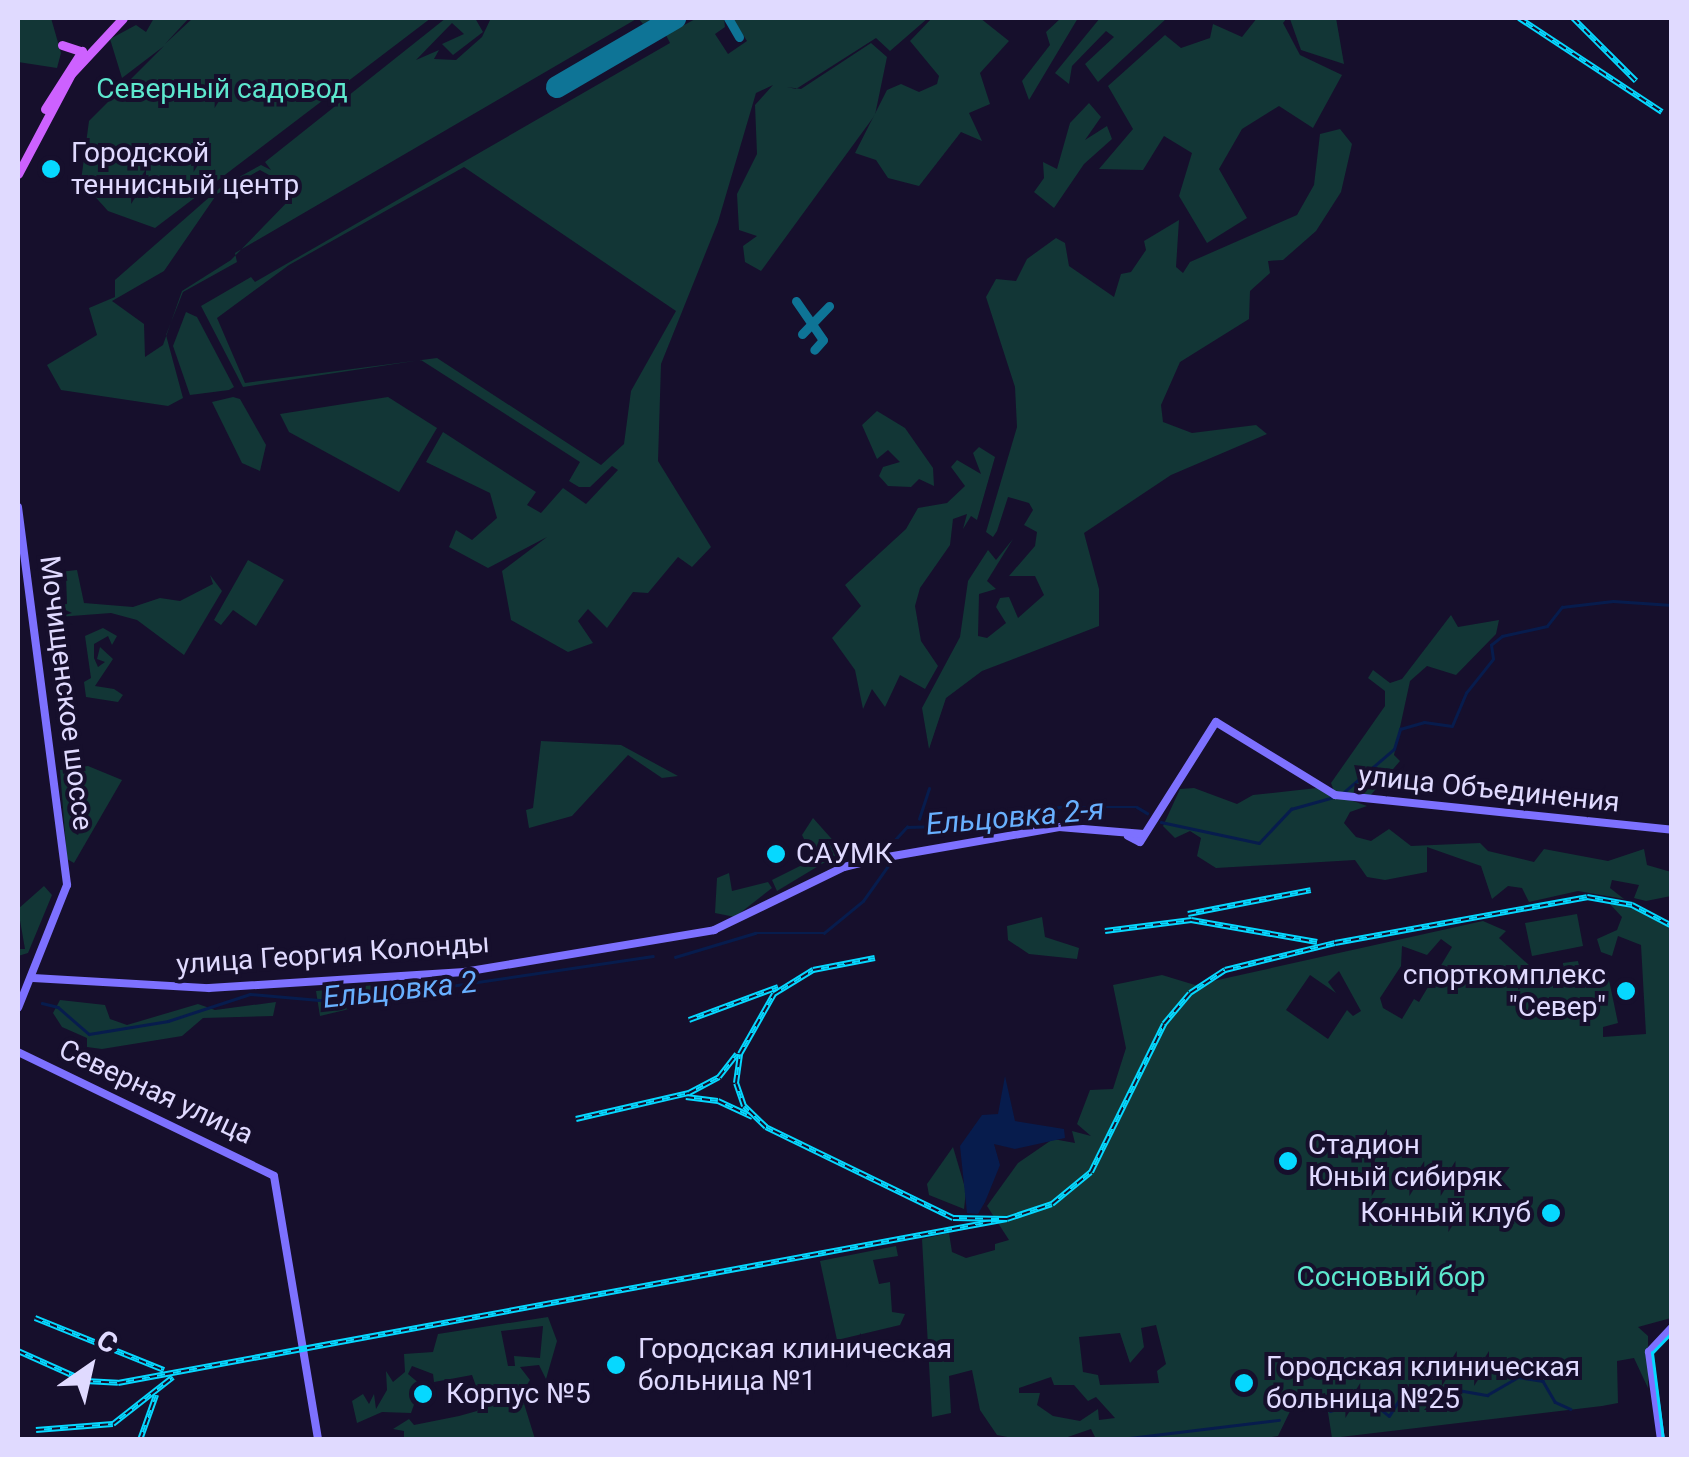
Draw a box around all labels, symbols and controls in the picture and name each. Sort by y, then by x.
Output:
park label: Северный садовод [96,72,348,106]
place label: Городской теннисный центр [71,136,299,202]
marker: Городской теннисный центр [40,158,62,180]
street label: Мочищенское шоссе [32,554,100,832]
street label: улица Объединения [1357,759,1621,819]
water label: Ельцовка 2-я [924,791,1106,843]
place label: САУМК [796,837,893,871]
marker: САУМК [765,843,787,865]
street label: улица Георгия Колонды [175,926,491,982]
place label: спорткомплекс "Север" [1403,958,1606,1024]
water label: Ельцовка 2 [321,964,479,1016]
marker: спорткомплекс "Север" [1615,980,1637,1002]
street label: Северная улица [54,1032,258,1152]
place label: Стадион Юный сибиряк [1308,1128,1502,1194]
marker: Стадион Юный сибиряк [1277,1150,1299,1172]
place label: Конный клуб [1360,1196,1531,1230]
marker: Конный клуб [1540,1202,1562,1224]
park label: Сосновый бор [1296,1260,1485,1294]
north arrow [40,1317,140,1417]
text: С [90,1323,124,1361]
place label: Городская клиническая больница №1 [638,1332,952,1398]
place label: Городская клиническая больница №25 [1266,1350,1580,1416]
marker: Городская клиническая больница №1 [603,1352,629,1378]
marker: Городская клиническая больница №25 [1231,1370,1257,1396]
place label: Корпус №5 [446,1377,591,1411]
marker: Корпус №5 [410,1381,436,1407]

